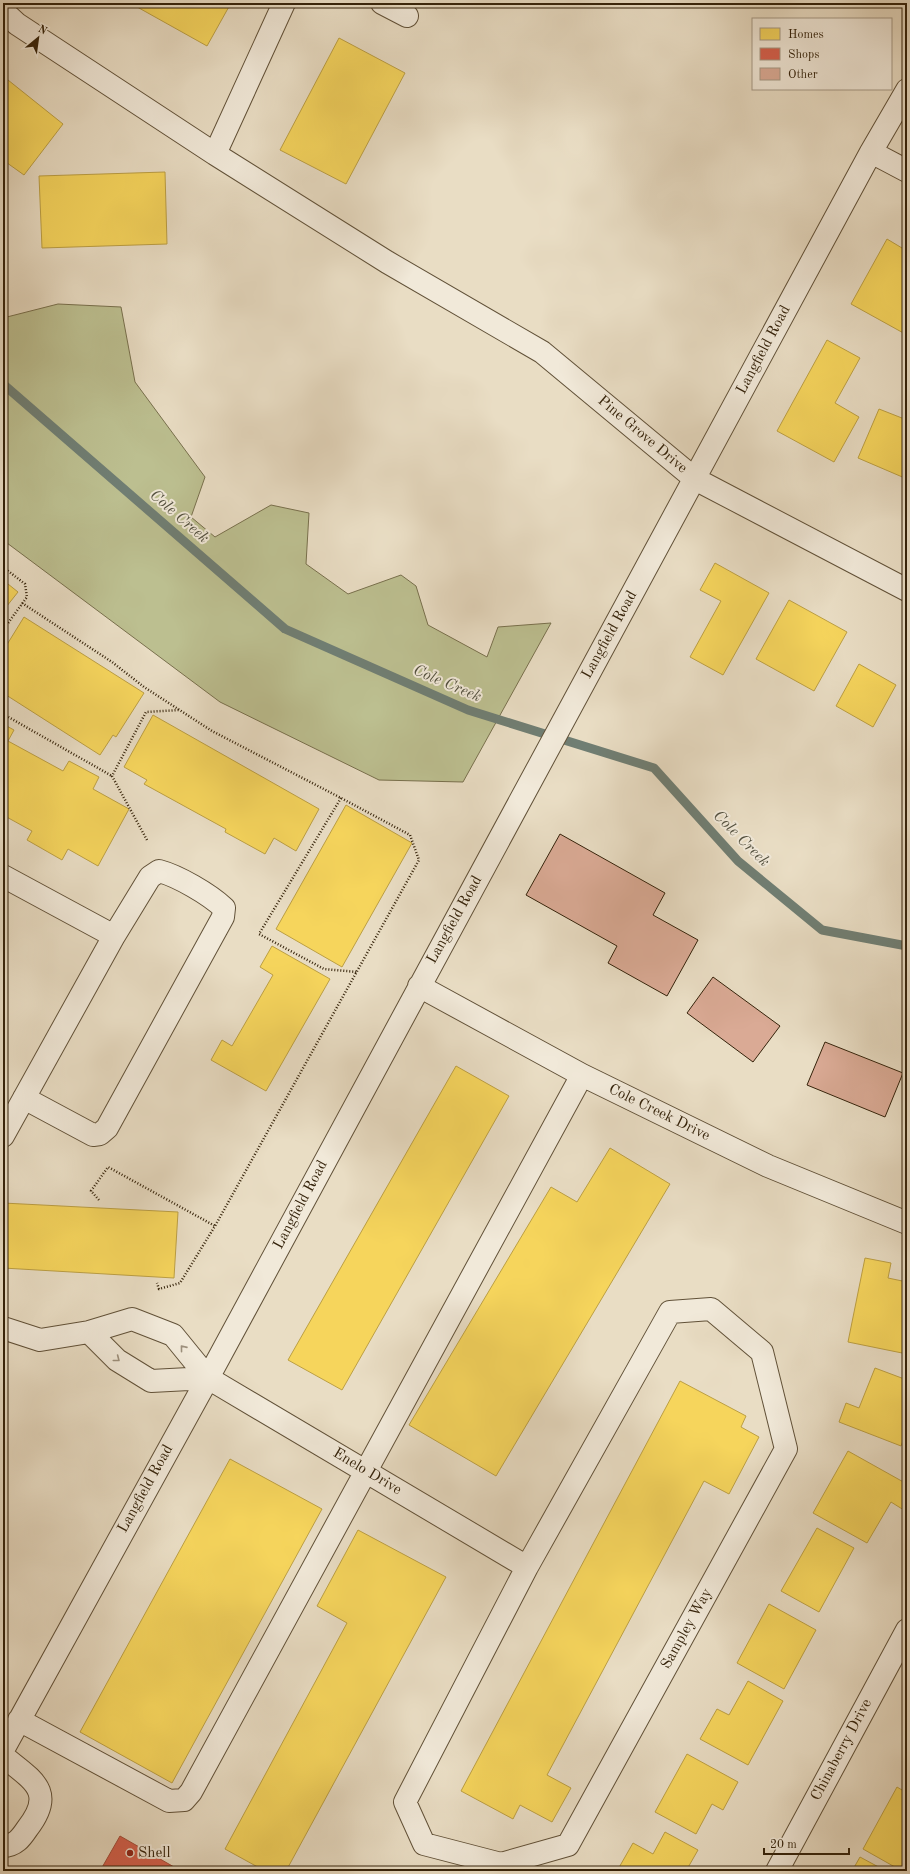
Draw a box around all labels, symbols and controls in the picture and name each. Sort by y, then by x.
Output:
north arrow [18,18,58,58]
legend [752,18,892,90]
text: N [36,24,49,38]
text: Homes [788,29,824,41]
text: Shops [788,49,819,61]
text: Other [788,69,818,81]
street label: Langfield Road [734,303,794,397]
street label: Pine Grove Drive [594,393,690,477]
water label: Cole Creek [146,487,212,547]
street label: Langfield Road [580,588,640,681]
water label: Cole Creek [411,662,484,706]
water label: Cole Creek [710,808,772,870]
street label: Langfield Road [425,873,485,966]
street label: Cole Creek Drive [606,1082,712,1144]
street label: Langfield Road [271,1158,331,1252]
one-way arrow [181,1345,188,1352]
one-way arrow [113,1354,120,1361]
street label: Langfield Road [116,1442,176,1535]
street label: Enelo Drive [330,1446,404,1498]
street label: Sampley Way [659,1586,715,1672]
street label: Chinaberry Drive [809,1697,875,1803]
scale bar [764,1830,849,1856]
text: 20 m [770,1839,797,1851]
place label: Shell [138,1846,170,1861]
marker: Shell [125,1848,135,1858]

